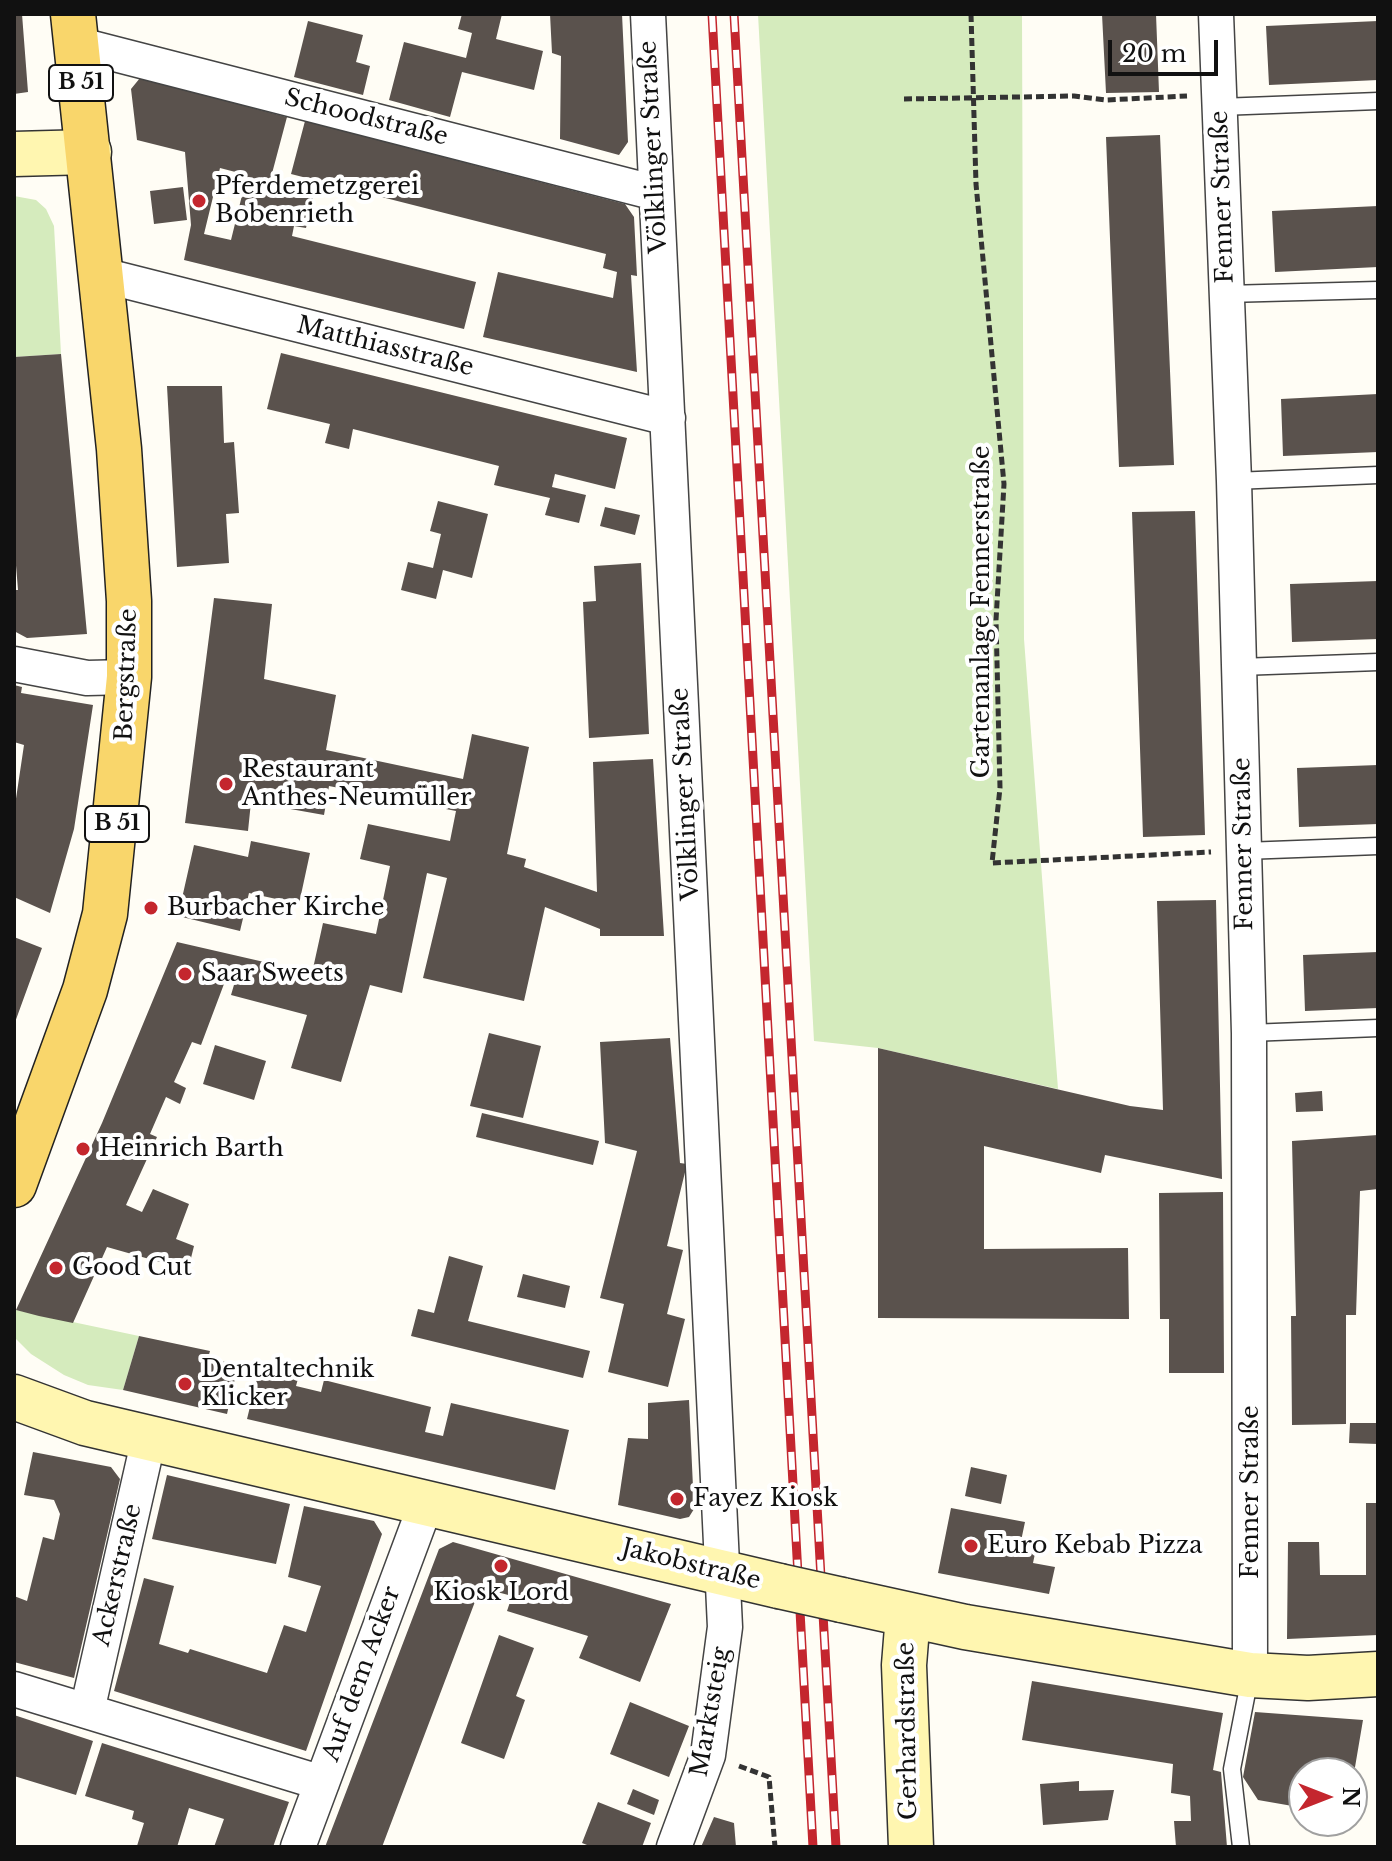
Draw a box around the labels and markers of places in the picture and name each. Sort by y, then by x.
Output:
place label: Pferdemetzgerei Bobenrieth [215,173,419,229]
marker: Pferdemetzgerei Bobenrieth [190,192,208,210]
place label: Restaurant Anthes-Neumüller [242,756,472,812]
marker: Restaurant Anthes-Neumüller [217,775,235,793]
place label: Burbacher Kirche [167,894,384,922]
marker: Burbacher Kirche [142,899,160,917]
place label: Saar Sweets [201,960,344,988]
marker: Saar Sweets [176,965,194,983]
place label: Heinrich Barth [99,1135,284,1163]
marker: Heinrich Barth [74,1140,92,1158]
place label: Good Cut [72,1254,192,1282]
marker: Good Cut [47,1259,65,1277]
place label: Dentaltechnik Klicker [201,1356,374,1412]
marker: Dentaltechnik Klicker [176,1375,194,1393]
place label: Fayez Kiosk [693,1485,838,1513]
marker: Fayez Kiosk [668,1490,686,1508]
place label: Euro Kebab Pizza [987,1532,1202,1560]
marker: Euro Kebab Pizza [962,1537,980,1555]
marker: Kiosk Lord [492,1557,510,1575]
place label: Kiosk Lord [433,1579,569,1607]

